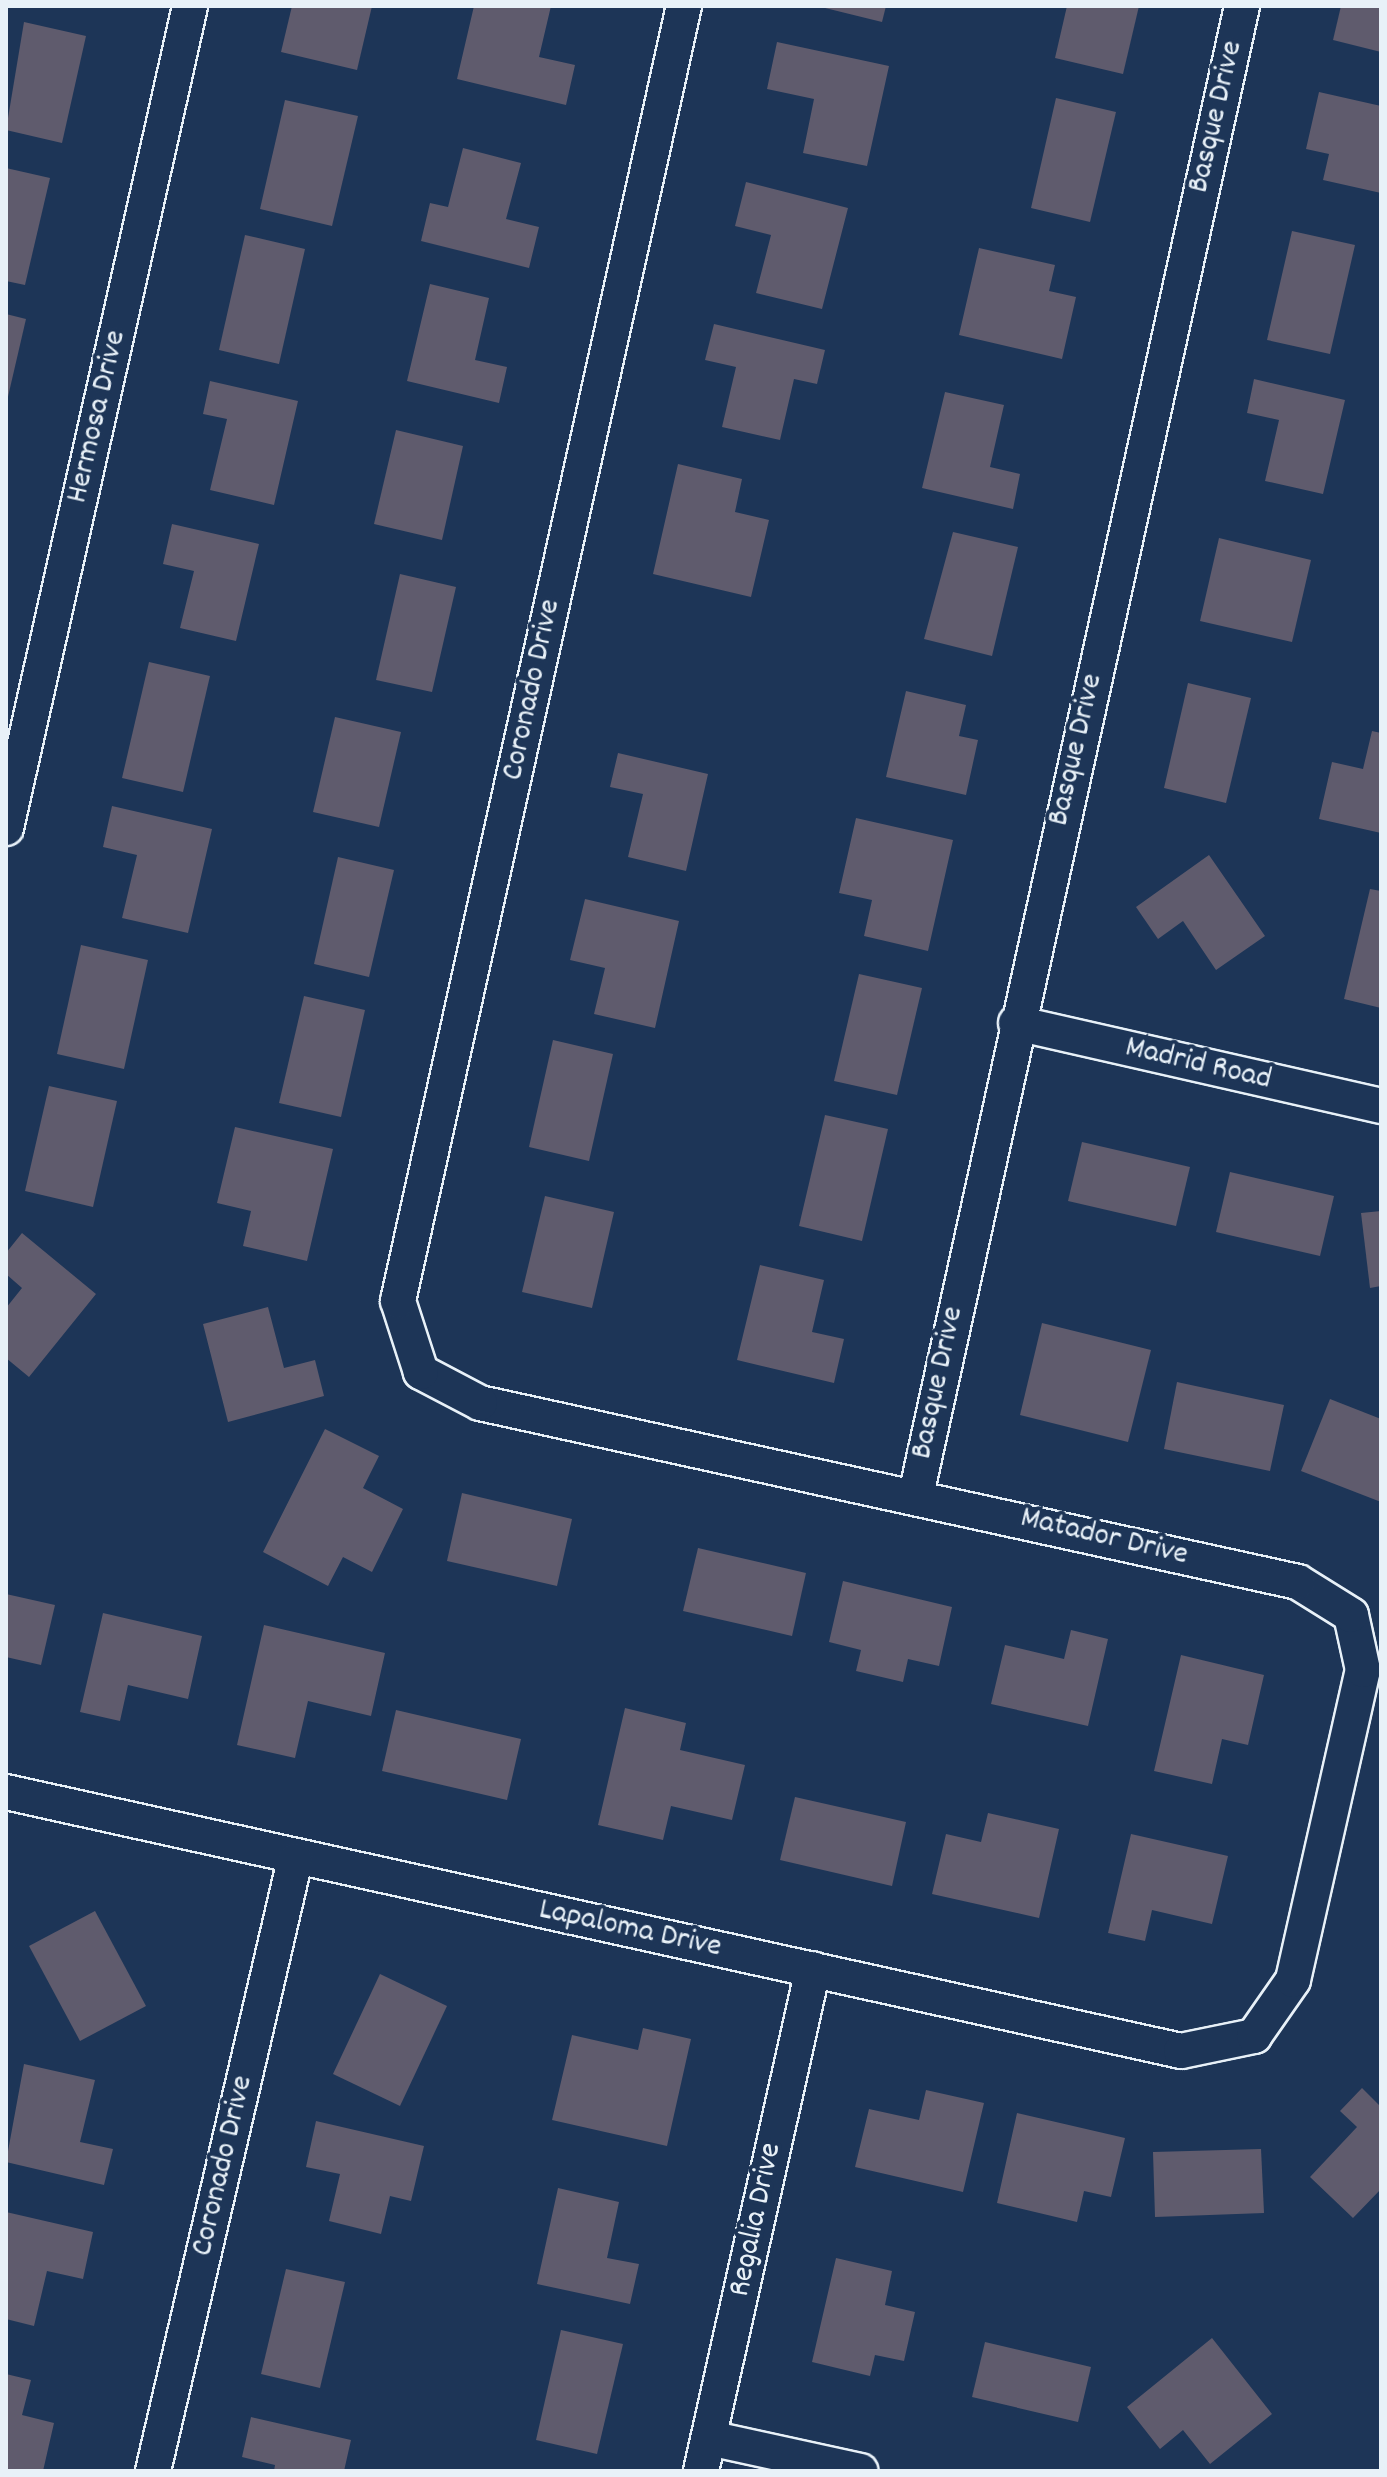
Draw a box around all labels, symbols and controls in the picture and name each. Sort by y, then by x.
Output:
street label: Basque Drive [1181,37,1253,197]
street label: Hermosa Drive [59,327,137,507]
street label: Coronado Drive [495,596,571,784]
street label: Basque Drive [1041,670,1113,830]
street label: Madrid Road [1121,1030,1275,1100]
street label: Basque Drive [904,1303,974,1463]
street label: Matador Drive [1017,1500,1191,1576]
street label: Lapaloma Drive [535,1892,725,1968]
street label: Coronado Drive [185,2072,263,2260]
street label: Regalia Drive [722,2140,792,2300]

